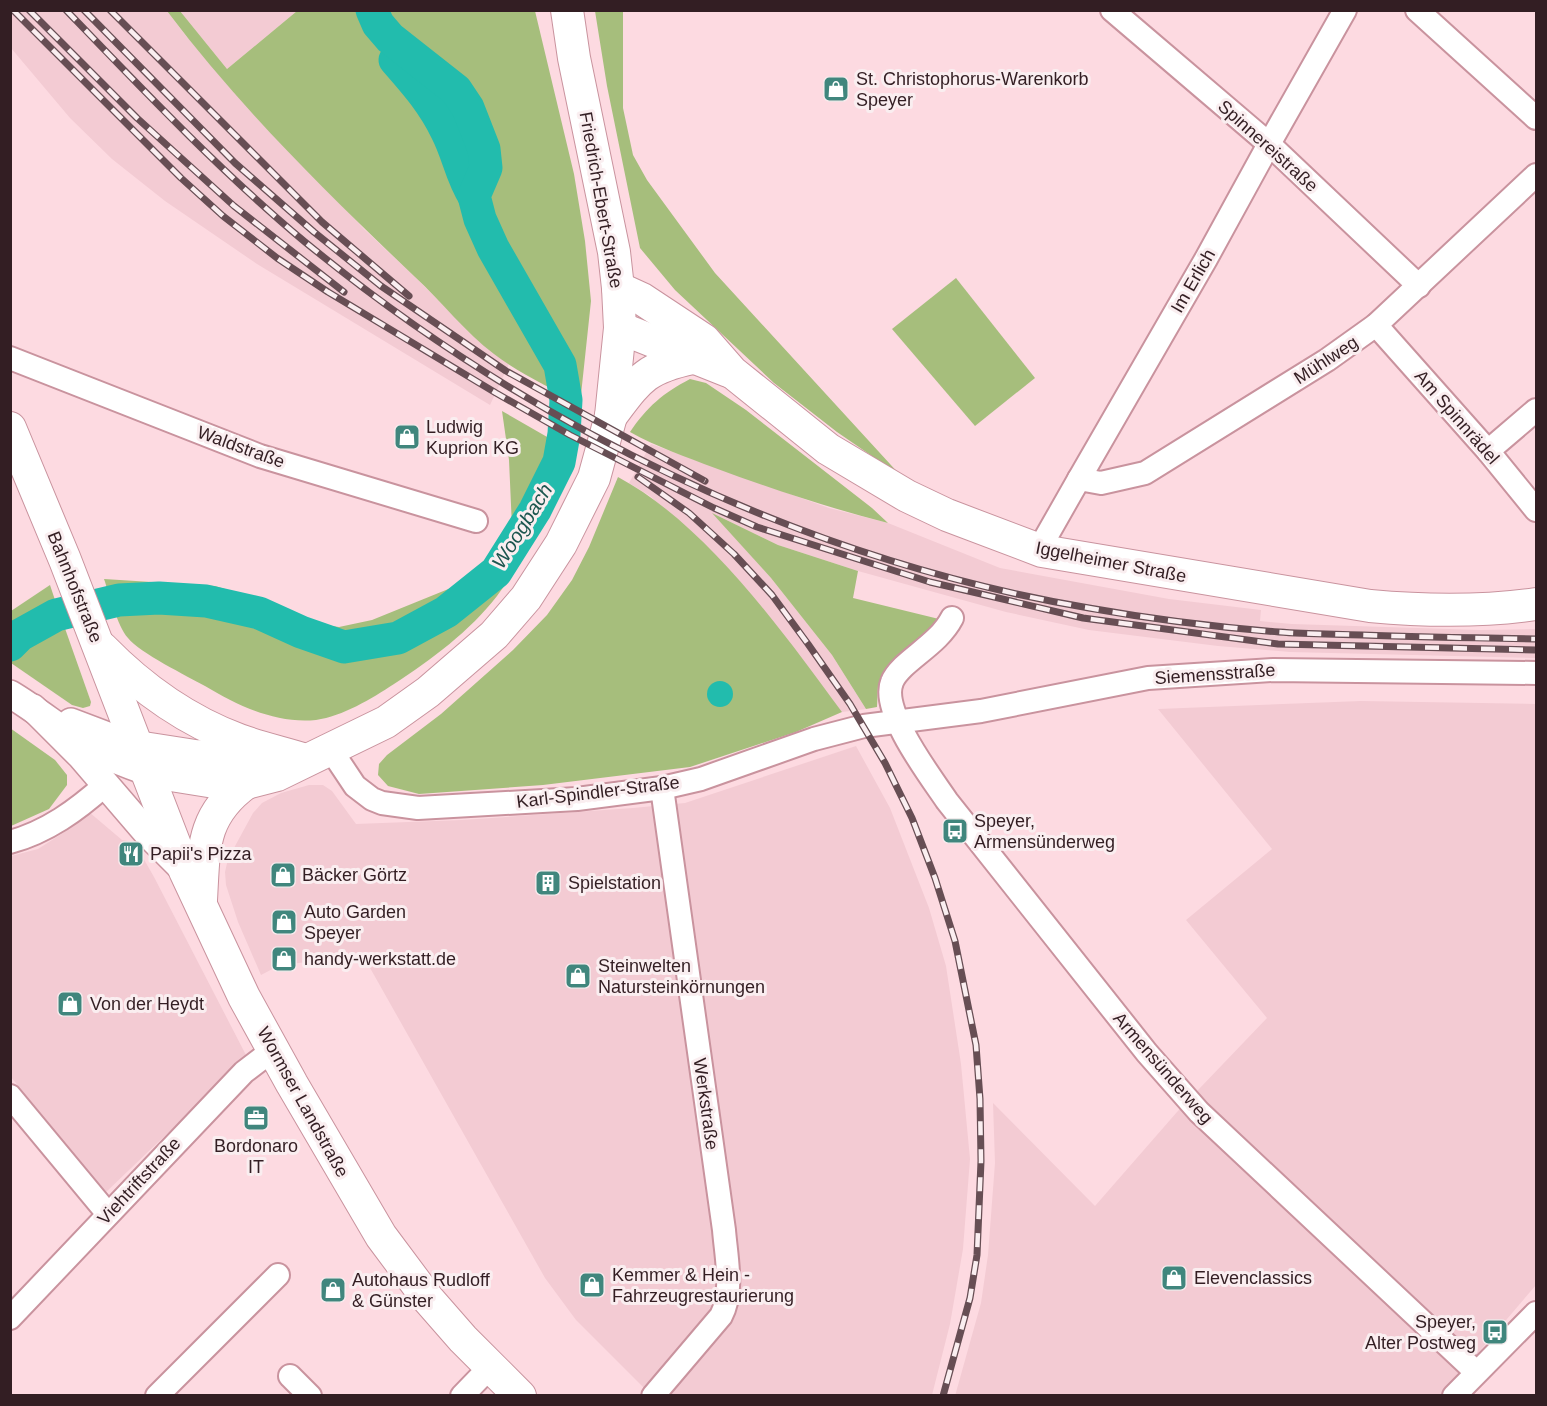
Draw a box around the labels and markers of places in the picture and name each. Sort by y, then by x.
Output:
place label: St. Christophorus-Warenkorb Speyer [856,69,1088,110]
shop icon: St. Christophorus-Warenkorb Speyer [821,74,851,104]
place label: Ludwig Kuprion KG [426,417,519,458]
shop icon: Ludwig Kuprion KG [392,422,422,452]
place label: Speyer, Armensünderweg [974,811,1115,852]
bus stop icon: Speyer, Armensünderweg [940,816,970,846]
restaurant icon: Papii's Pizza [116,839,146,869]
place label: Papii's Pizza [150,844,252,864]
shop icon: Bäcker Görtz [268,860,298,890]
place label: Bäcker Görtz [302,865,407,885]
building icon: Spielstation [533,868,563,898]
place label: Spielstation [568,873,661,893]
place label: Auto Garden Speyer [304,902,406,943]
shop icon: Auto Garden Speyer [269,907,299,937]
shop icon: handy-werkstatt.de [269,944,299,974]
place label: handy-werkstatt.de [304,949,456,969]
place label: Steinwelten Natursteinkörnungen [598,956,765,997]
shop icon: Steinwelten Natursteinkörnungen [563,961,593,991]
shop icon: Von der Heydt [55,989,85,1019]
place label: Von der Heydt [90,994,204,1014]
office icon: Bordonaro IT [241,1103,271,1133]
place label: Bordonaro IT [214,1136,298,1177]
shop icon: Elevenclassics [1159,1263,1189,1293]
place label: Kemmer & Hein - Fahrzeugrestaurierung [612,1265,794,1306]
place label: Elevenclassics [1194,1268,1312,1288]
place label: Autohaus Rudloff & Günster [352,1270,491,1311]
shop icon: Kemmer & Hein - Fahrzeugrestaurierung [577,1270,607,1300]
shop icon: Autohaus Rudloff & Günster [318,1275,348,1305]
place label: Speyer, Alter Postweg [1365,1312,1476,1353]
bus stop icon: Speyer, Alter Postweg [1480,1317,1510,1347]

